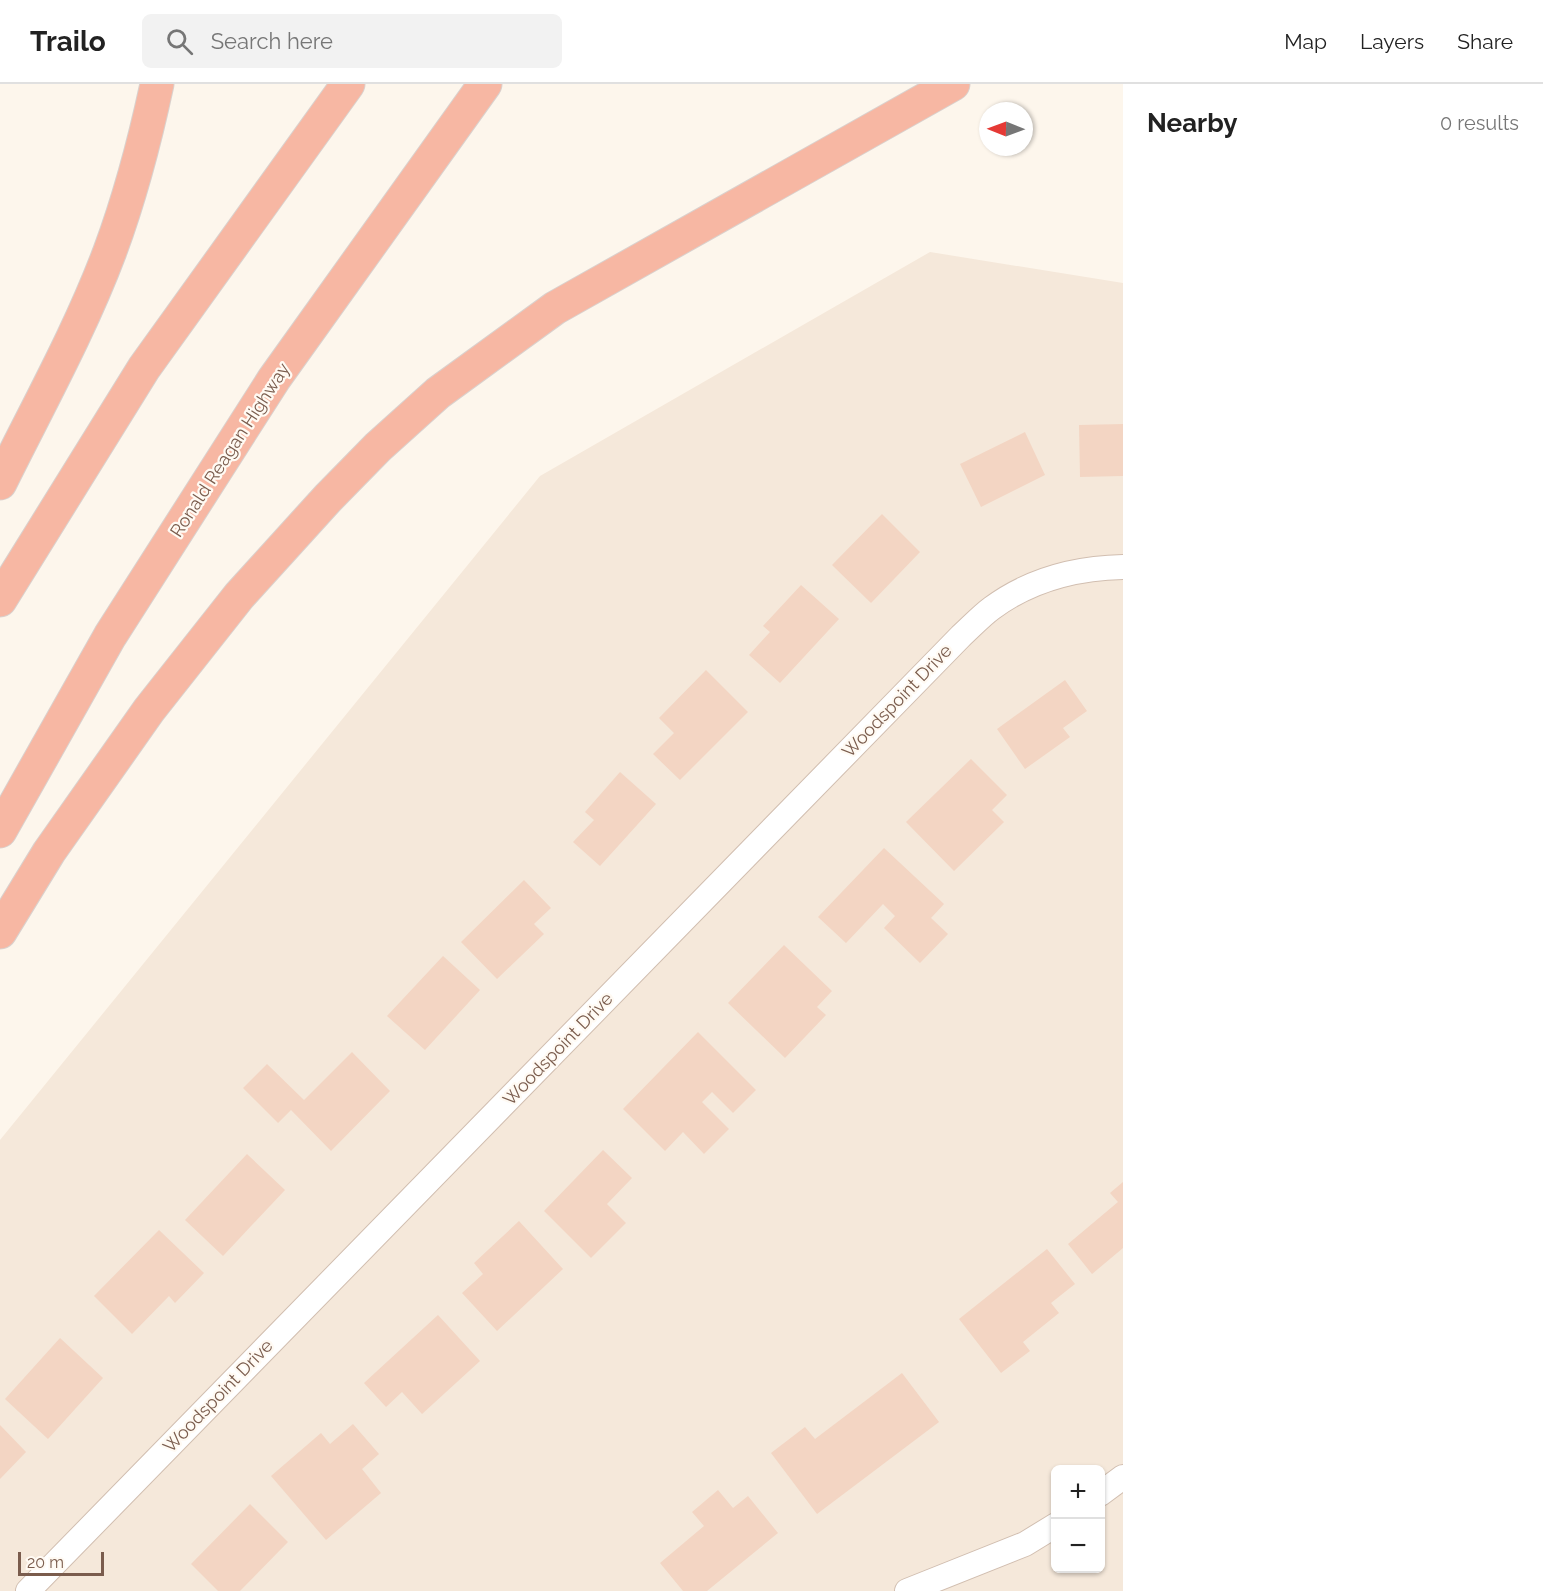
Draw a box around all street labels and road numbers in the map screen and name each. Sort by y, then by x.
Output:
street label: Ronald Reagan Highway [165,359,294,541]
street label: Woodspoint Drive [837,640,956,761]
street label: Woodspoint Drive [498,988,617,1109]
street label: Woodspoint Drive [158,1335,277,1456]

